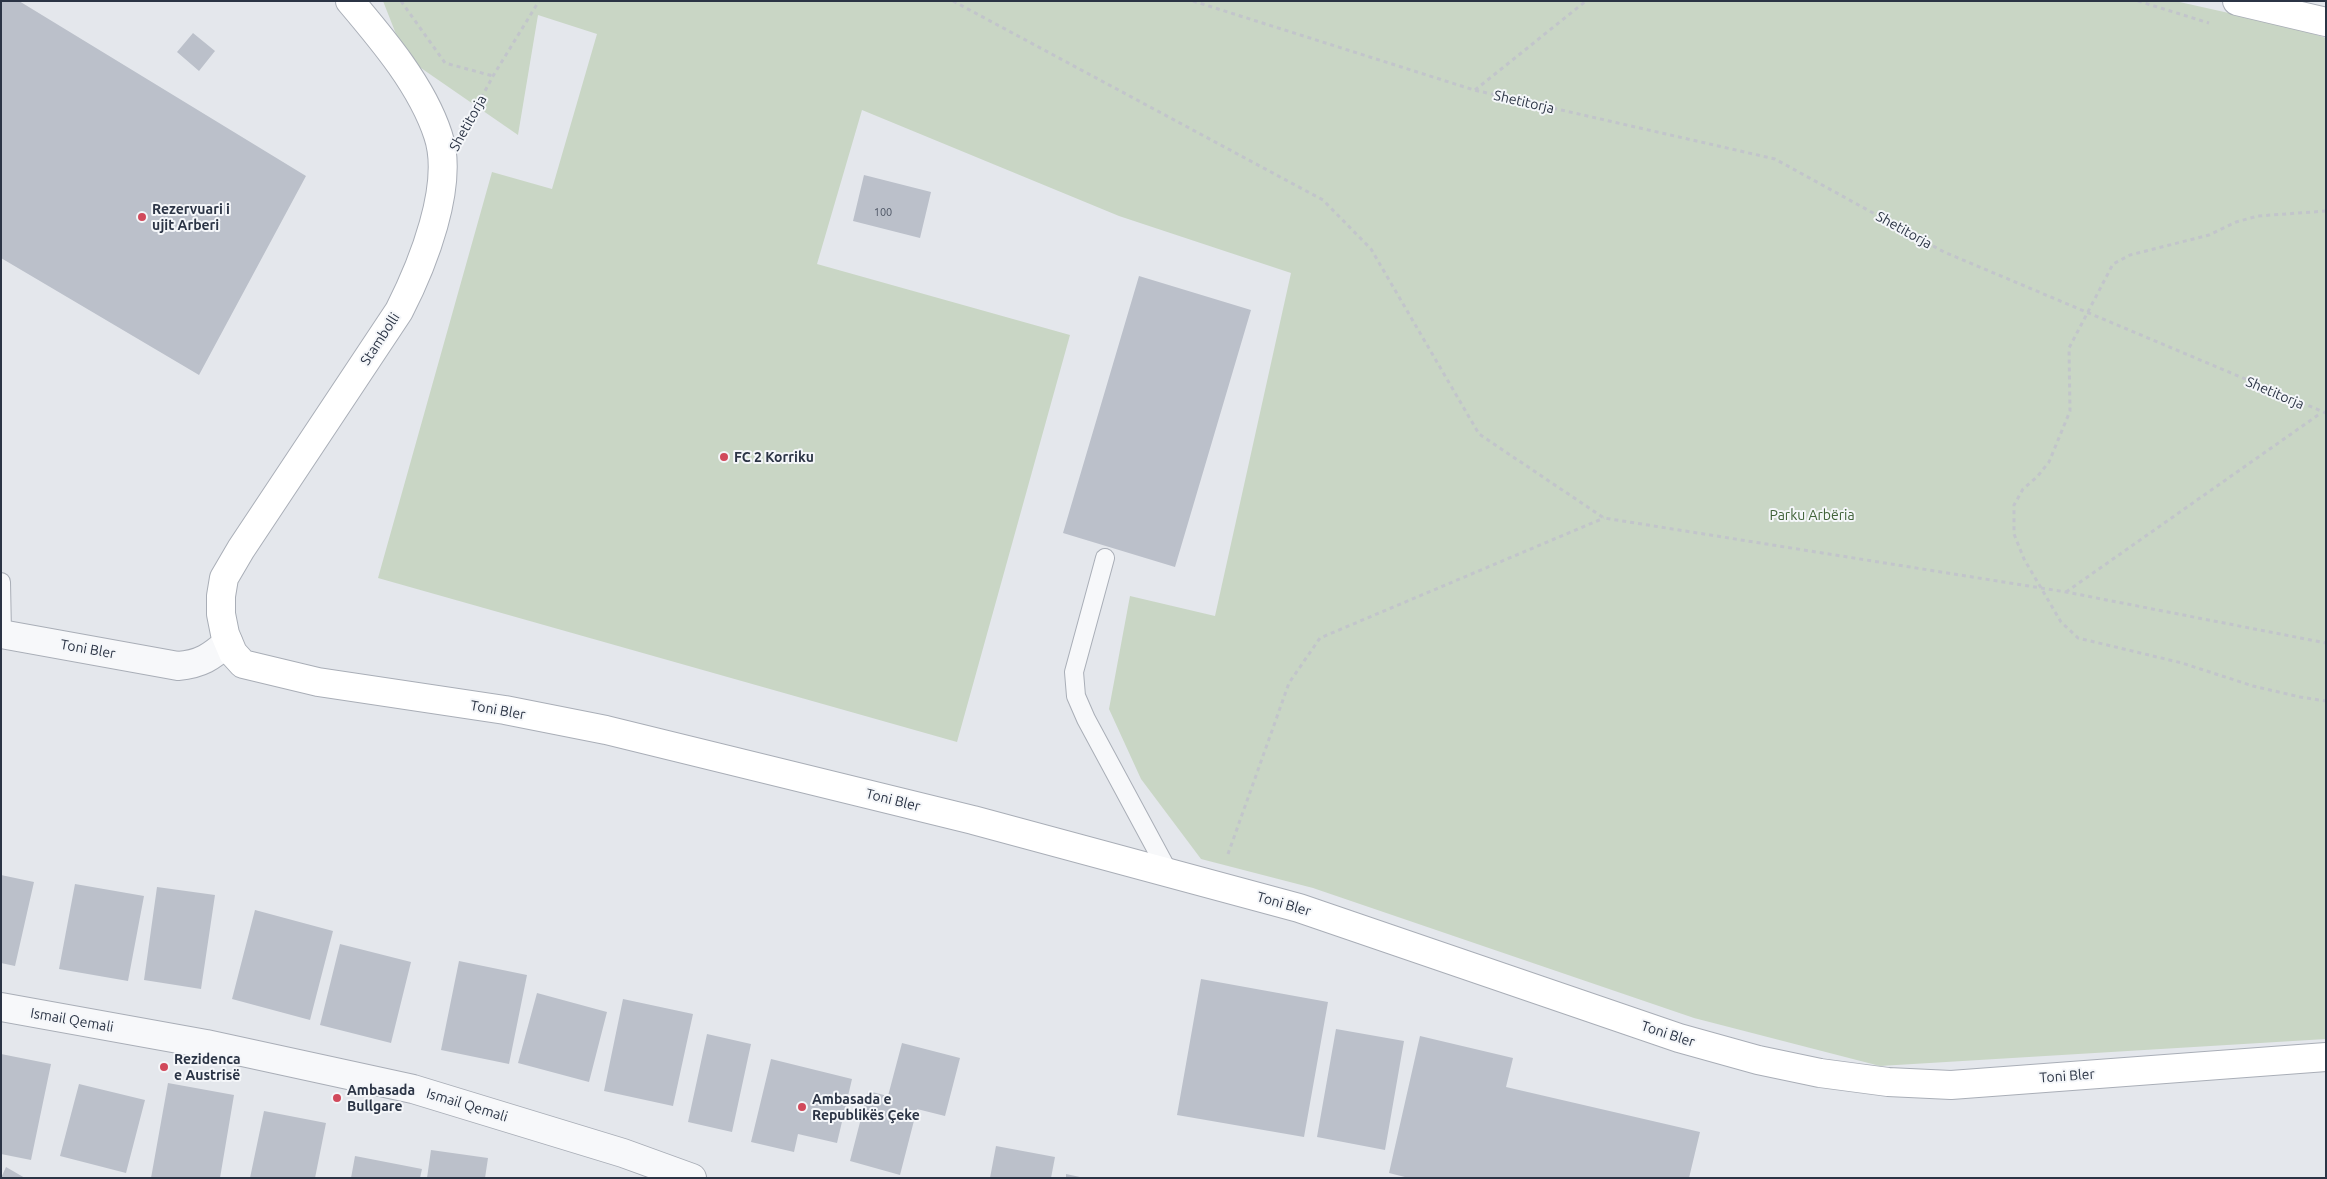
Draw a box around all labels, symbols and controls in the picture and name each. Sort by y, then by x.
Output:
street label: Shetitorja [1492,87,1556,117]
street label: Shetitorja [446,92,490,154]
place label: Rezervuari i ujit Arberi [152,201,230,233]
house number: 100 [874,205,892,219]
street label: Shetitorja [1873,208,1935,252]
marker: Rezervuari i ujit Arberi [136,211,148,223]
street label: Stambolli [357,310,403,368]
street label: Shetitorja [2243,373,2307,413]
place label: FC 2 Korriku [734,449,814,465]
marker: FC 2 Korriku [718,451,730,463]
park label: Parku Arbëria [1769,507,1855,523]
street label: Toni Bler [59,636,117,662]
street label: Toni Bler [469,697,527,723]
street label: Toni Bler [864,785,922,815]
street label: Toni Bler [1255,888,1313,920]
street label: Ismail Qemali [29,1004,115,1036]
street label: Toni Bler [1639,1017,1697,1051]
place label: Rezidenca e Austrisë [174,1051,241,1084]
marker: Rezidenca e Austrisë [158,1061,170,1073]
street label: Toni Bler [2039,1066,2095,1086]
place label: Ambasada Bullgare [347,1082,415,1114]
street label: Ismail Qemali [424,1085,510,1125]
place label: Ambasada e Republikës Çeke [812,1091,920,1124]
marker: Ambasada Bullgare [331,1092,343,1104]
marker: Ambasada e Republikës Çeke [796,1101,808,1113]

